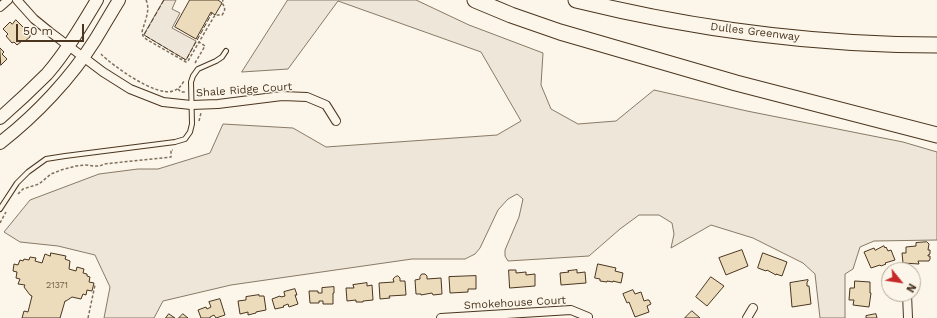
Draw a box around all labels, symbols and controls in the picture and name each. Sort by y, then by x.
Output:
scale bar [18,16,86,42]
street label: Dulles Greenway [710,20,800,44]
text: 50 m [23,24,53,38]
street label: Shale Ridge Court [196,80,292,100]
north arrow [881,262,921,302]
house number: 21371 [46,280,68,290]
text: N [903,281,919,295]
street label: Smokehouse Court [464,294,566,312]

